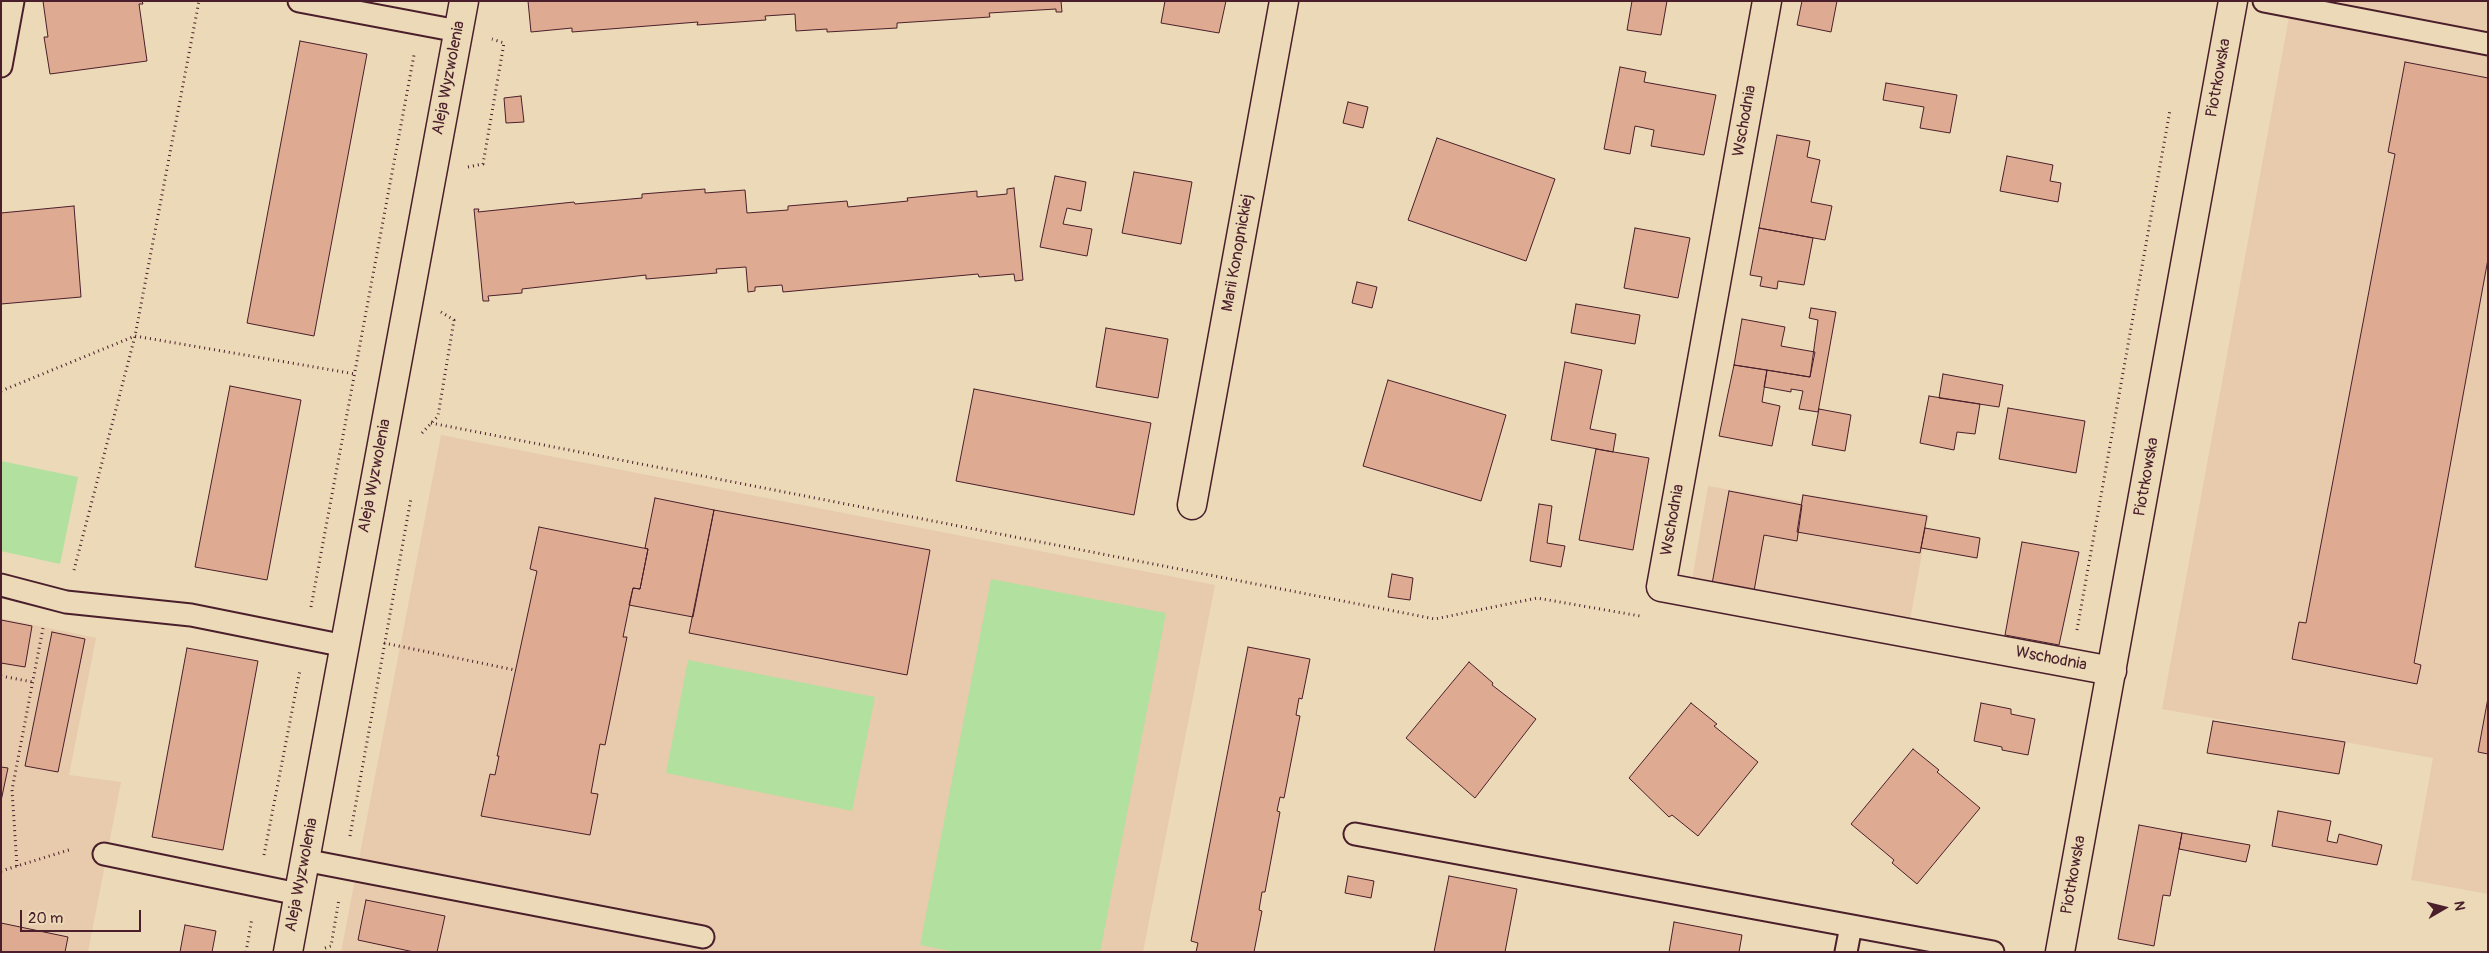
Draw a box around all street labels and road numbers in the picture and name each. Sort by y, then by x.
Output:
street label: Aleja Wyzwolenia [429,19,469,137]
street label: Piotrkowska [2203,37,2235,119]
street label: Wschodnia [1729,84,1761,158]
street label: Marii Konopnickiej [1218,193,1258,313]
street label: Aleja Wyzwolenia [355,417,395,535]
street label: Piotrkowska [2131,436,2163,518]
street label: Wschodnia [1657,483,1689,557]
street label: Wschodnia [2014,643,2088,675]
street label: Aleja Wyzwolenia [282,816,322,934]
street label: Piotrkowska [2058,834,2090,916]

